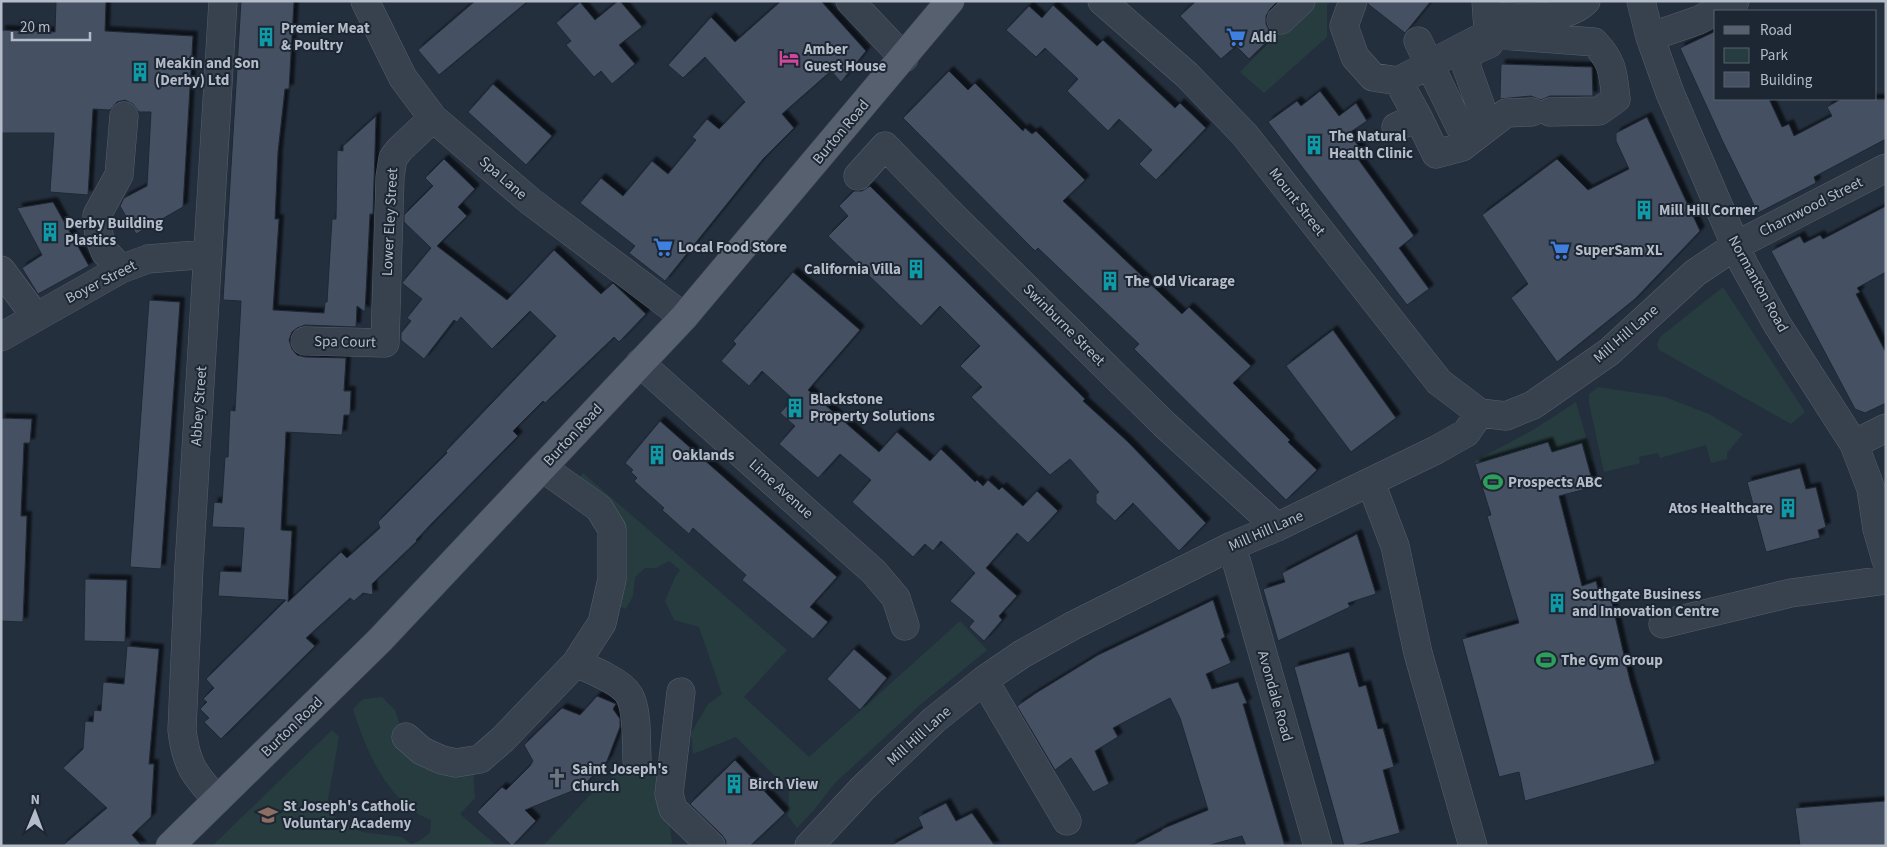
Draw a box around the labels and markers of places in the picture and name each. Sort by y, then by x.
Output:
place label: Premier Meat & Poultry [281,18,370,56]
building icon: Premier Meat & Poultry [255,26,277,48]
supermarket icon: Aldi [1225,26,1247,48]
place label: Aldi [1250,27,1277,48]
place label: Amber Guest House [803,39,887,77]
hotel icon: Amber Guest House [778,47,800,69]
place label: Meakin and Son (Derby) Ltd [155,53,259,91]
building icon: Meakin and Son (Derby) Ltd [129,61,151,83]
place label: The Natural Health Clinic [1329,126,1413,164]
building icon: The Natural Health Clinic [1303,134,1325,156]
building icon: Mill Hill Corner [1633,199,1655,221]
place label: Mill Hill Corner [1659,200,1757,221]
place label: Derby Building Plastics [65,213,163,251]
building icon: Derby Building Plastics [39,221,61,243]
supermarket icon: Local Food Store [652,236,674,258]
place label: Local Food Store [678,237,787,258]
supermarket icon: SuperSam XL [1549,239,1571,261]
place label: SuperSam XL [1575,240,1663,261]
building icon: California Villa [905,258,927,280]
place label: California Villa [804,259,901,280]
building icon: The Old Vicarage [1099,270,1121,292]
place label: The Old Vicarage [1125,271,1235,292]
place label: Blackstone Property Solutions [810,389,935,427]
building icon: Blackstone Property Solutions [784,397,806,419]
building icon: Oaklands [646,444,668,466]
place label: Oaklands [672,445,735,466]
sports icon: Prospects ABC [1482,471,1504,493]
place label: Prospects ABC [1508,472,1603,493]
building icon: Atos Healthcare [1777,497,1799,519]
place label: Atos Healthcare [1668,498,1773,519]
place label: Southgate Business and Innovation Centre [1572,584,1720,622]
building icon: Southgate Business and Innovation Centre [1546,592,1568,614]
sports icon: The Gym Group [1535,649,1557,671]
place label: The Gym Group [1561,650,1663,671]
place label: Saint Joseph's Church [572,759,668,797]
church icon: Saint Joseph's Church [546,767,568,789]
building icon: Birch View [723,773,745,795]
place label: Birch View [749,774,819,795]
place label: St Joseph's Catholic Voluntary Academy [282,796,415,834]
school or university icon: St Joseph's Catholic Voluntary Academy [257,804,279,826]

